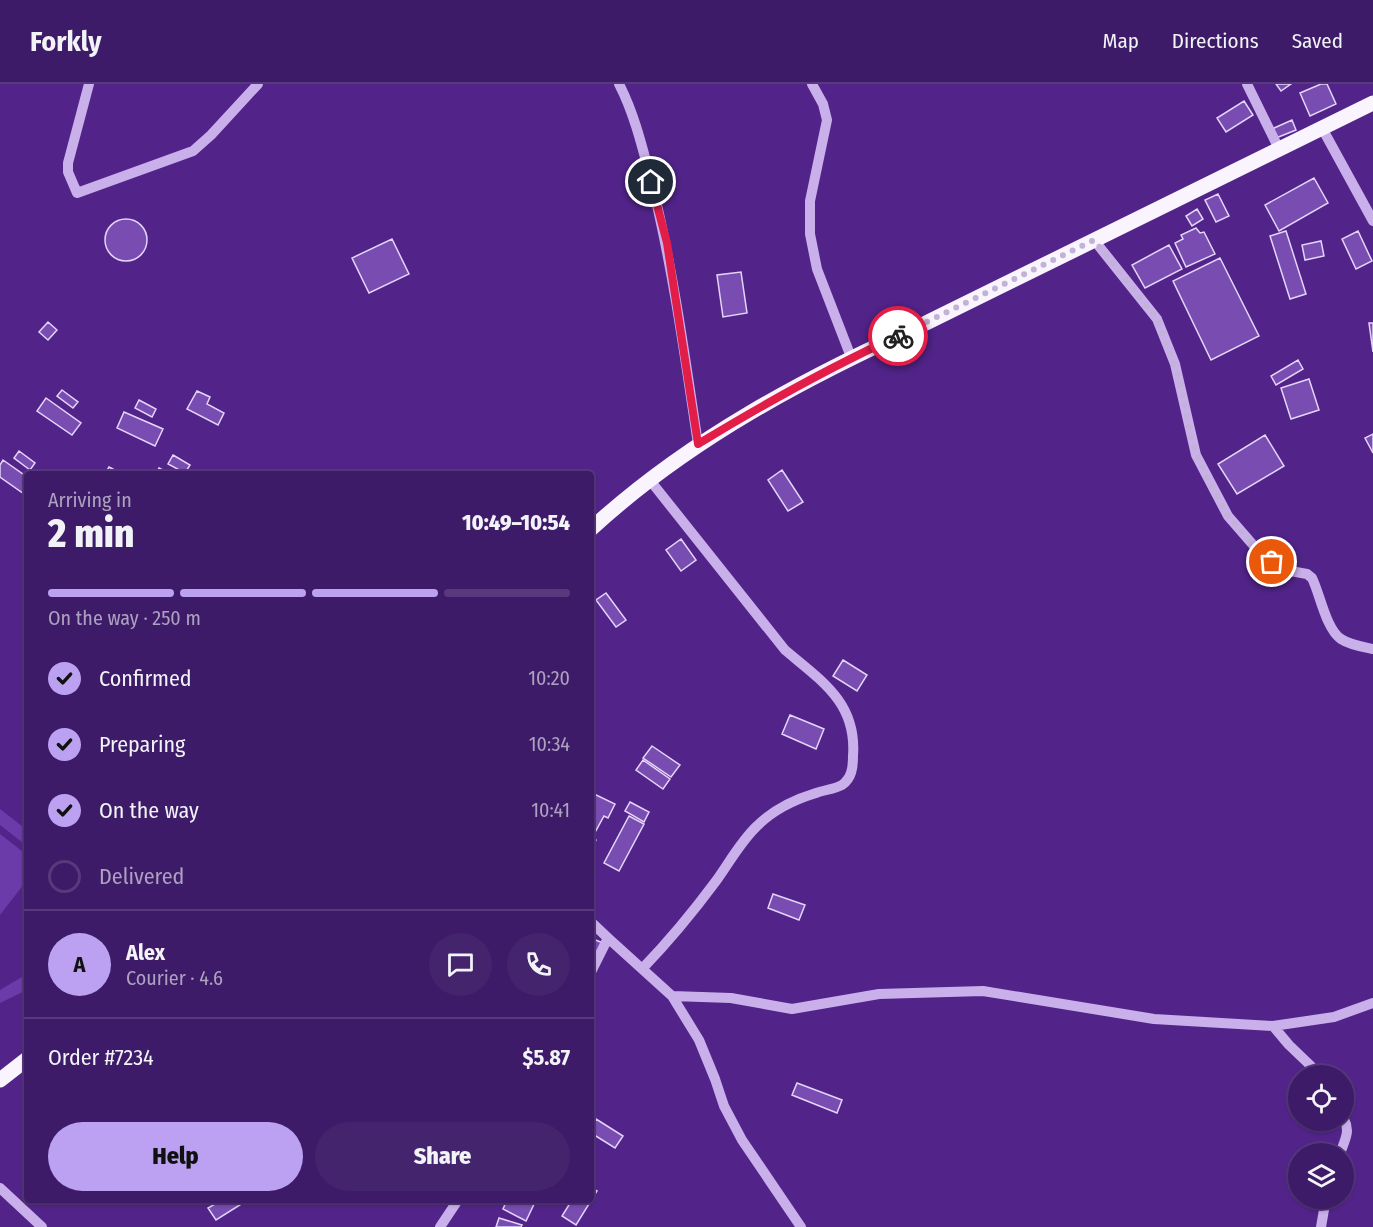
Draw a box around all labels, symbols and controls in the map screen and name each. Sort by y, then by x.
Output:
text: Forkly [30,25,102,58]
text: Map [1102,28,1139,54]
text: Directions [1172,28,1259,54]
text: Saved [1292,28,1343,54]
pin [625,156,676,207]
icon: home [634,165,667,198]
courier [868,306,928,366]
icon: bike [882,320,915,353]
text: Arriving in [48,488,132,512]
text: 10:49–10:54 [462,509,570,536]
text: 2 min [48,511,134,557]
pin [1246,536,1297,587]
icon: bag [1255,545,1288,578]
text: On the way · 250 m [48,606,201,630]
icon: check [48,662,81,695]
text: Confirmed [99,665,192,692]
text: 10:20 [528,666,570,690]
icon: check [48,728,81,761]
text: Preparing [99,731,185,758]
text: 10:34 [529,732,570,756]
icon: check [48,794,81,827]
text: On the way [99,797,199,824]
text: 10:41 [531,798,570,822]
text: Delivered [99,863,184,890]
button: chat [429,933,492,996]
button: phone [507,933,570,996]
text: Alex [126,939,165,966]
text: A [74,951,85,978]
text: Courier · 4.6 [126,966,223,990]
text: Order #7234 [48,1044,154,1071]
text: $5.87 [523,1044,570,1071]
map controls [1288,1065,1354,1209]
button: locate [1288,1065,1354,1131]
button: Help [48,1122,303,1191]
button: Share [315,1122,570,1191]
button: layers [1288,1143,1354,1209]

